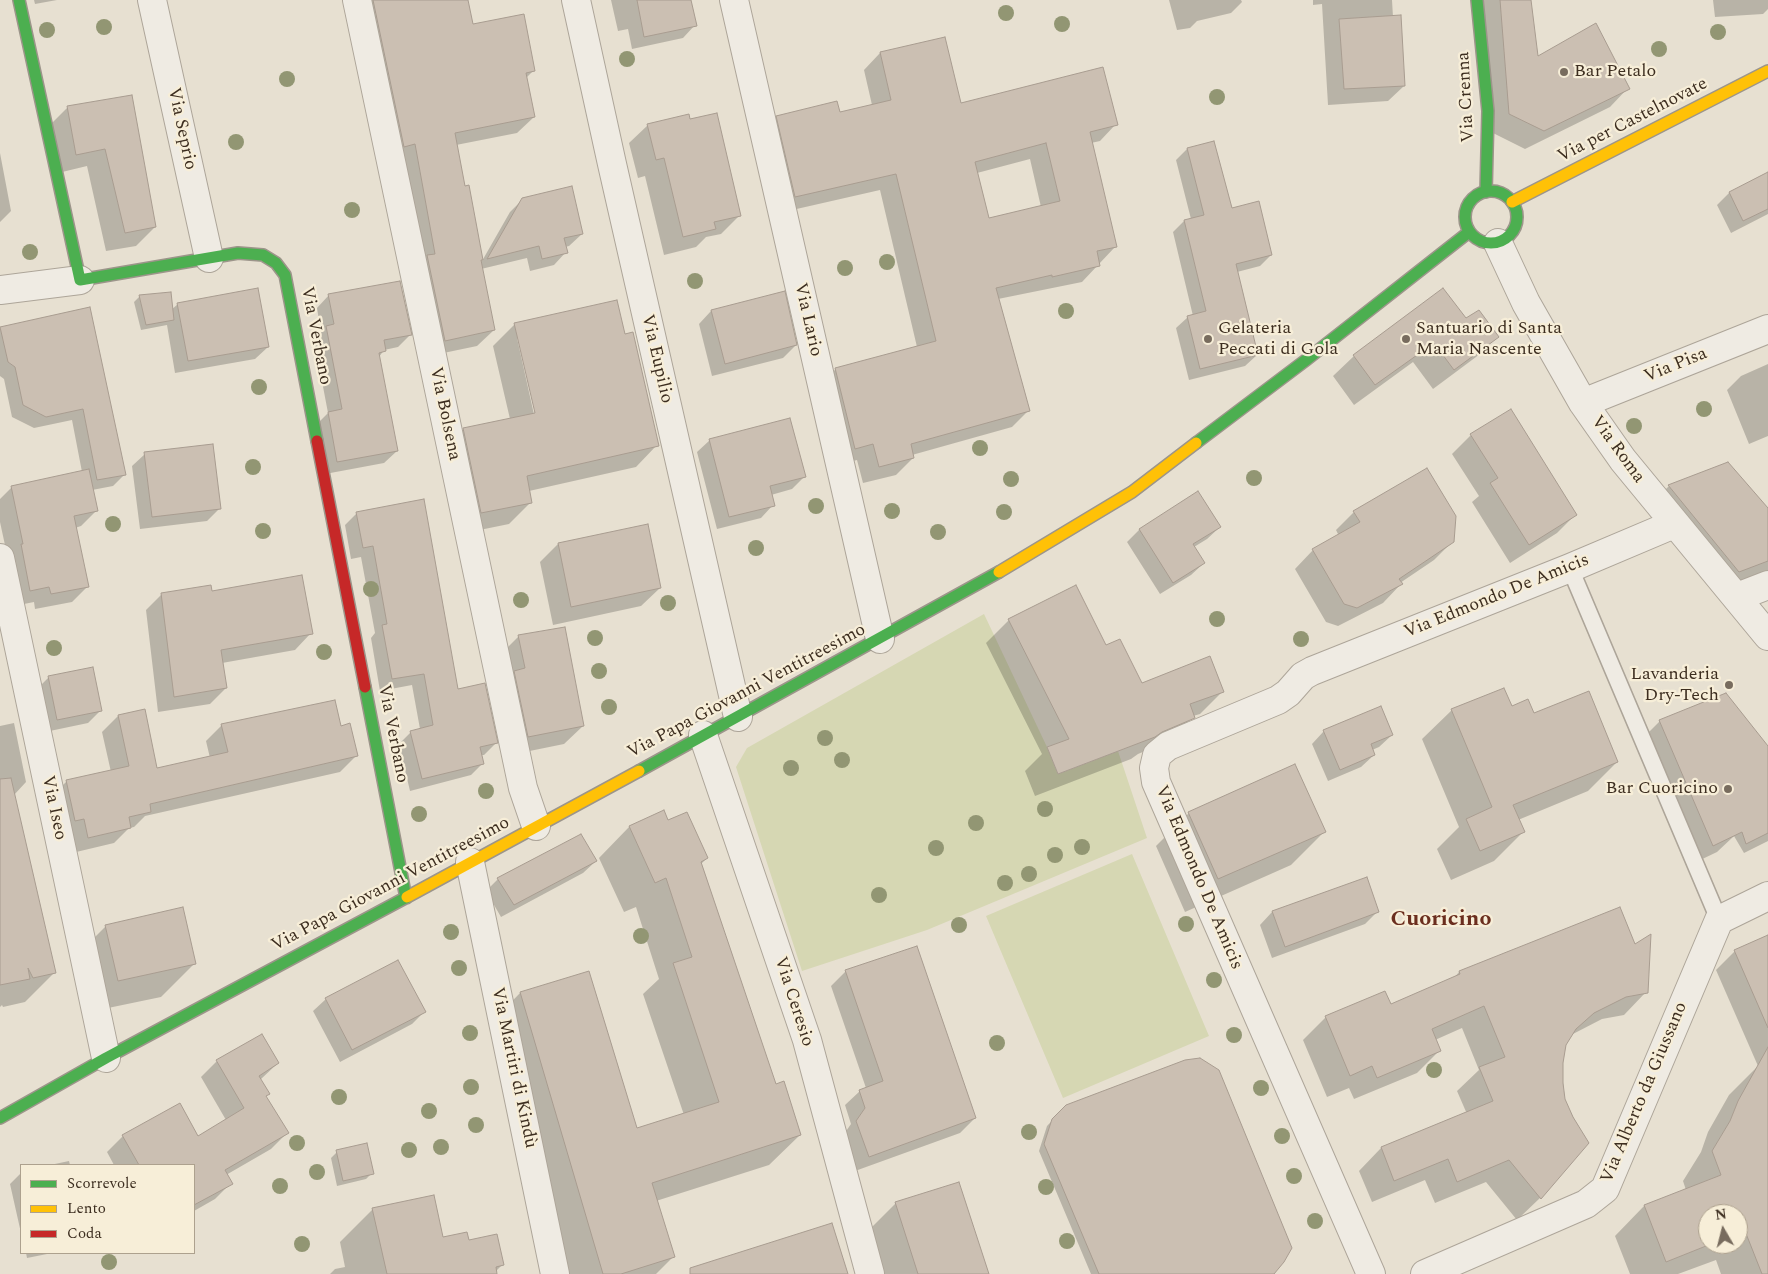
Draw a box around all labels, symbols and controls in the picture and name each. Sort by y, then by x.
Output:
street label: Via Crenna [1454,51,1480,143]
place label: Bar Petalo [1574,61,1656,83]
marker: Bar Petalo [1558,66,1570,78]
street label: Via per Castelnovate [1554,74,1712,168]
street label: Via Seprio [162,86,200,172]
street label: Via Lario [788,281,826,359]
street label: Via Verbano [295,285,335,387]
street label: Via Eupilio [635,312,677,406]
place label: Gelateria Peccati di Gola [1218,318,1338,360]
place label: Santuario di Santa Maria Nascente [1416,318,1562,360]
marker: Gelateria Peccati di Gola [1202,333,1214,345]
marker: Santuario di Santa Maria Nascente [1400,333,1412,345]
street label: Via Pisa [1641,344,1711,388]
street label: Via Bolsena [424,365,464,463]
street label: Via Roma [1585,412,1649,488]
street label: Via Edmondo De Amicis [1401,550,1593,644]
street label: Via Papa Giovanni Ventitreesimo [624,620,870,764]
place label: Lavanderia Dry-Tech [1631,664,1719,706]
marker: Lavanderia Dry-Tech [1723,679,1735,691]
street label: Via Verbano [372,683,412,785]
street label: Via Iseo [36,774,70,842]
place label: Bar Cuoricino [1606,778,1718,800]
street label: Via Edmondo De Amicis [1149,783,1247,973]
marker: Bar Cuoricino [1722,783,1734,795]
street label: Via Papa Giovanni Ventitreesimo [268,813,514,957]
district label: Cuoricino [1391,908,1491,934]
street label: Via Ceresio [768,954,818,1050]
street label: Via Martiri di Kindù [485,986,541,1150]
street label: Via Alberto da Giussano [1597,999,1693,1187]
legend [20,1164,195,1254]
text: Scorrevole [67,1172,137,1195]
text: Lento [67,1197,106,1220]
text: N [1714,1203,1728,1226]
north arrow [1698,1204,1748,1254]
text: Coda [67,1222,102,1245]

